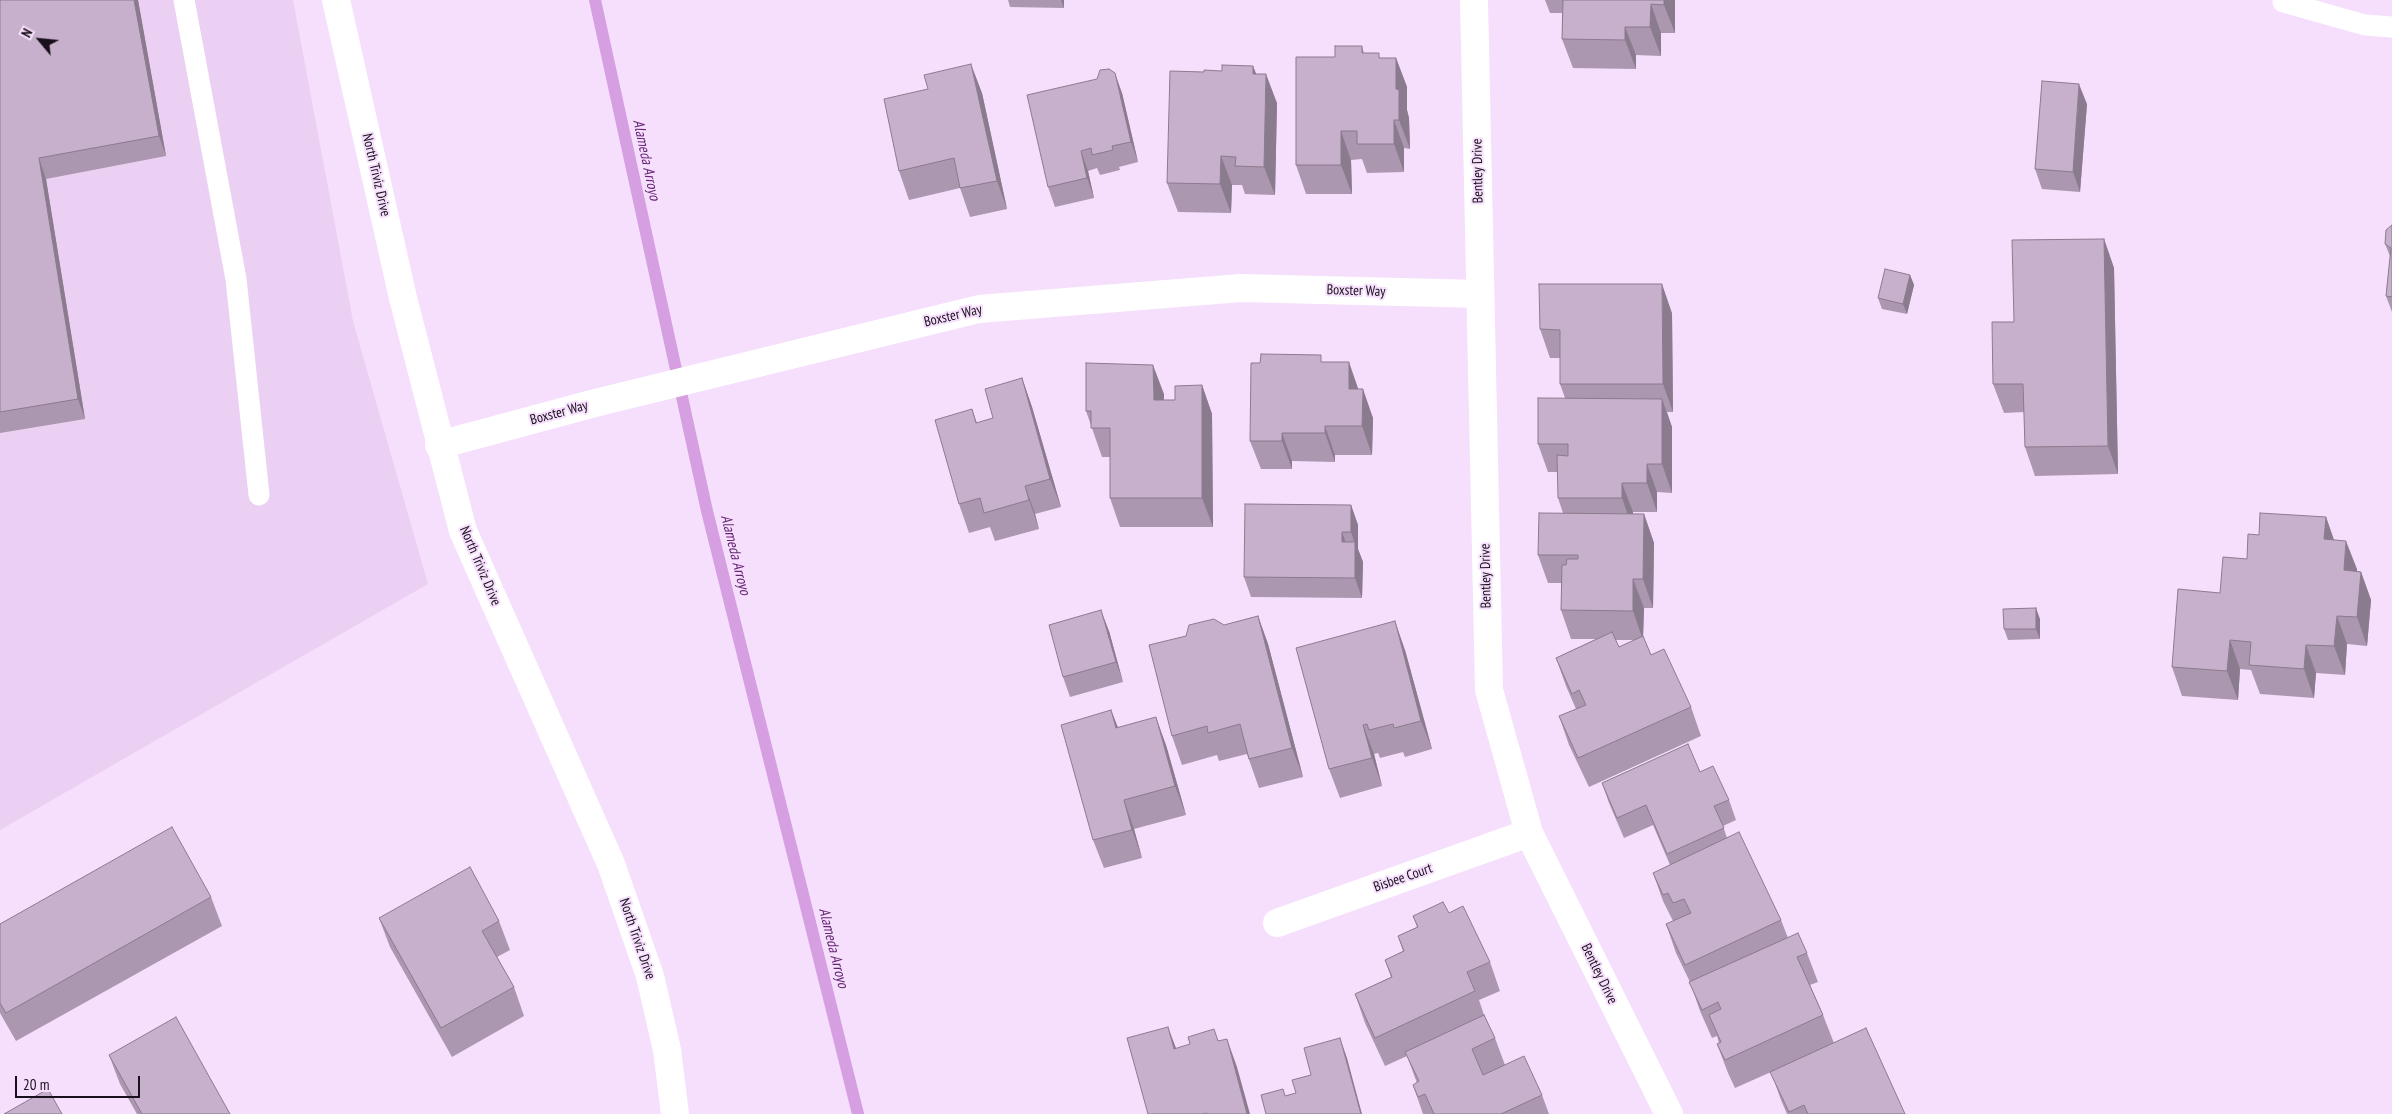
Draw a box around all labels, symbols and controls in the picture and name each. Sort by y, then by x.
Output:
north arrow [15,15,65,65]
text: N [17,25,36,41]
water label: Alameda Arroyo [629,118,663,202]
street label: North Triviz Drive [358,132,394,218]
street label: Bentley Drive [1469,138,1487,204]
street label: Boxster Way [1326,282,1386,300]
street label: Boxster Way [922,301,984,331]
street label: Boxster Way [528,397,590,429]
water label: Alameda Arroyo [716,513,754,597]
street label: North Triviz Drive [456,524,504,608]
street label: Bentley Drive [1477,543,1495,609]
street label: Bisbee Court [1371,860,1435,896]
street label: North Triviz Drive [615,896,659,982]
water label: Alameda Arroyo [814,906,852,990]
street label: Bentley Drive [1577,941,1621,1007]
scale bar [18,1066,142,1098]
text: 20 m [23,1075,49,1094]

